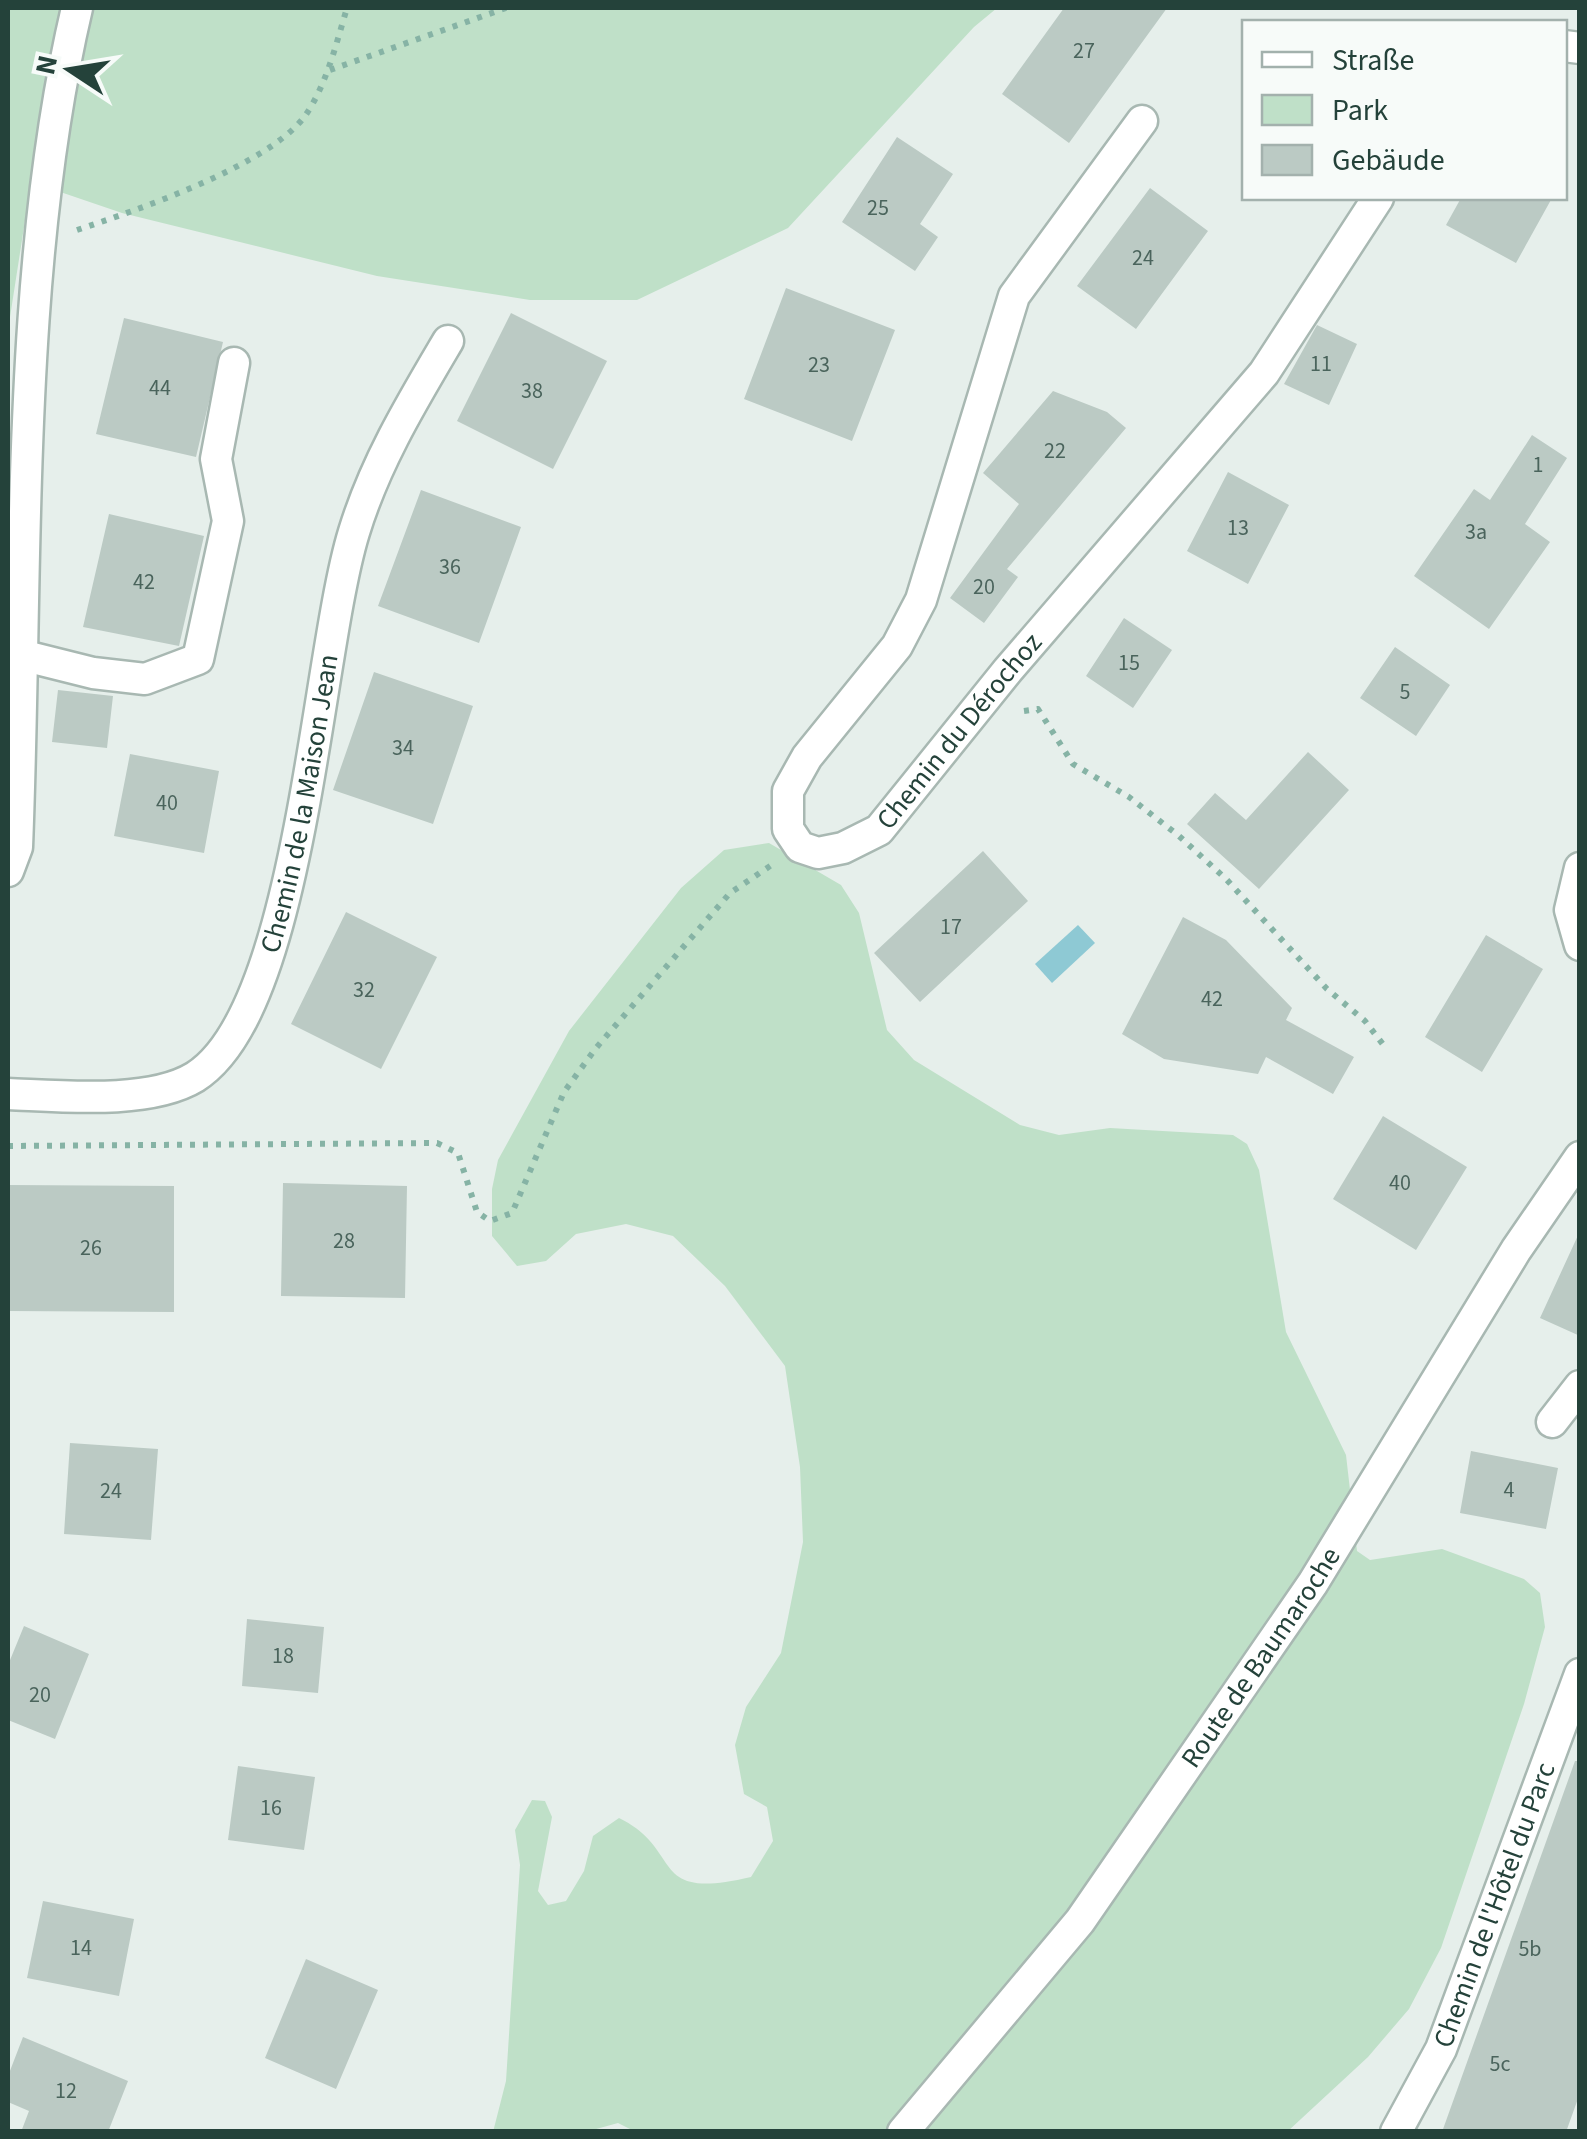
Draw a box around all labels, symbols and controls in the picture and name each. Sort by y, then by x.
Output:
north arrow [20,20,120,120]
legend [1242,20,1567,200]
house number: 27 [1073,35,1095,67]
text: Straße [1332,39,1414,82]
text: N [25,52,68,78]
text: Park [1332,89,1388,132]
text: Gebäude [1332,139,1445,182]
house number: 25 [867,192,889,224]
house number: 24 [1132,242,1154,274]
house number: 11 [1310,348,1332,380]
house number: 23 [808,349,830,381]
house number: 44 [149,372,171,404]
house number: 38 [521,375,543,407]
house number: 22 [1044,435,1066,467]
house number: 1 [1533,449,1543,481]
house number: 13 [1227,512,1249,544]
house number: 3a [1465,516,1487,548]
house number: 36 [439,551,461,583]
house number: 42 [133,566,155,598]
house number: 20 [973,571,995,603]
street label: Chemin du Dérochoz [867,624,1051,838]
house number: 15 [1118,647,1140,679]
street label: Chemin de la Maison Jean [250,651,349,958]
house number: 5 [1400,676,1410,708]
house number: 34 [392,732,414,764]
house number: 40 [156,787,178,819]
house number: 17 [940,911,962,943]
house number: 32 [353,974,375,1006]
house number: 42 [1201,983,1223,1015]
house number: 40 [1389,1167,1411,1199]
house number: 28 [333,1225,355,1257]
house number: 26 [80,1232,102,1264]
house number: 4 [1504,1474,1515,1506]
house number: 24 [100,1475,122,1507]
street label: Route de Baumaroche [1171,1539,1350,1776]
house number: 18 [272,1640,294,1672]
house number: 20 [29,1679,51,1711]
street label: Chemin de l'Hôtel du Parc [1423,1757,1566,2053]
house number: 16 [260,1792,282,1824]
house number: 14 [70,1932,92,1964]
house number: 5b [1518,1933,1542,1965]
house number: 5c [1490,2048,1510,2080]
house number: 12 [55,2075,77,2107]

